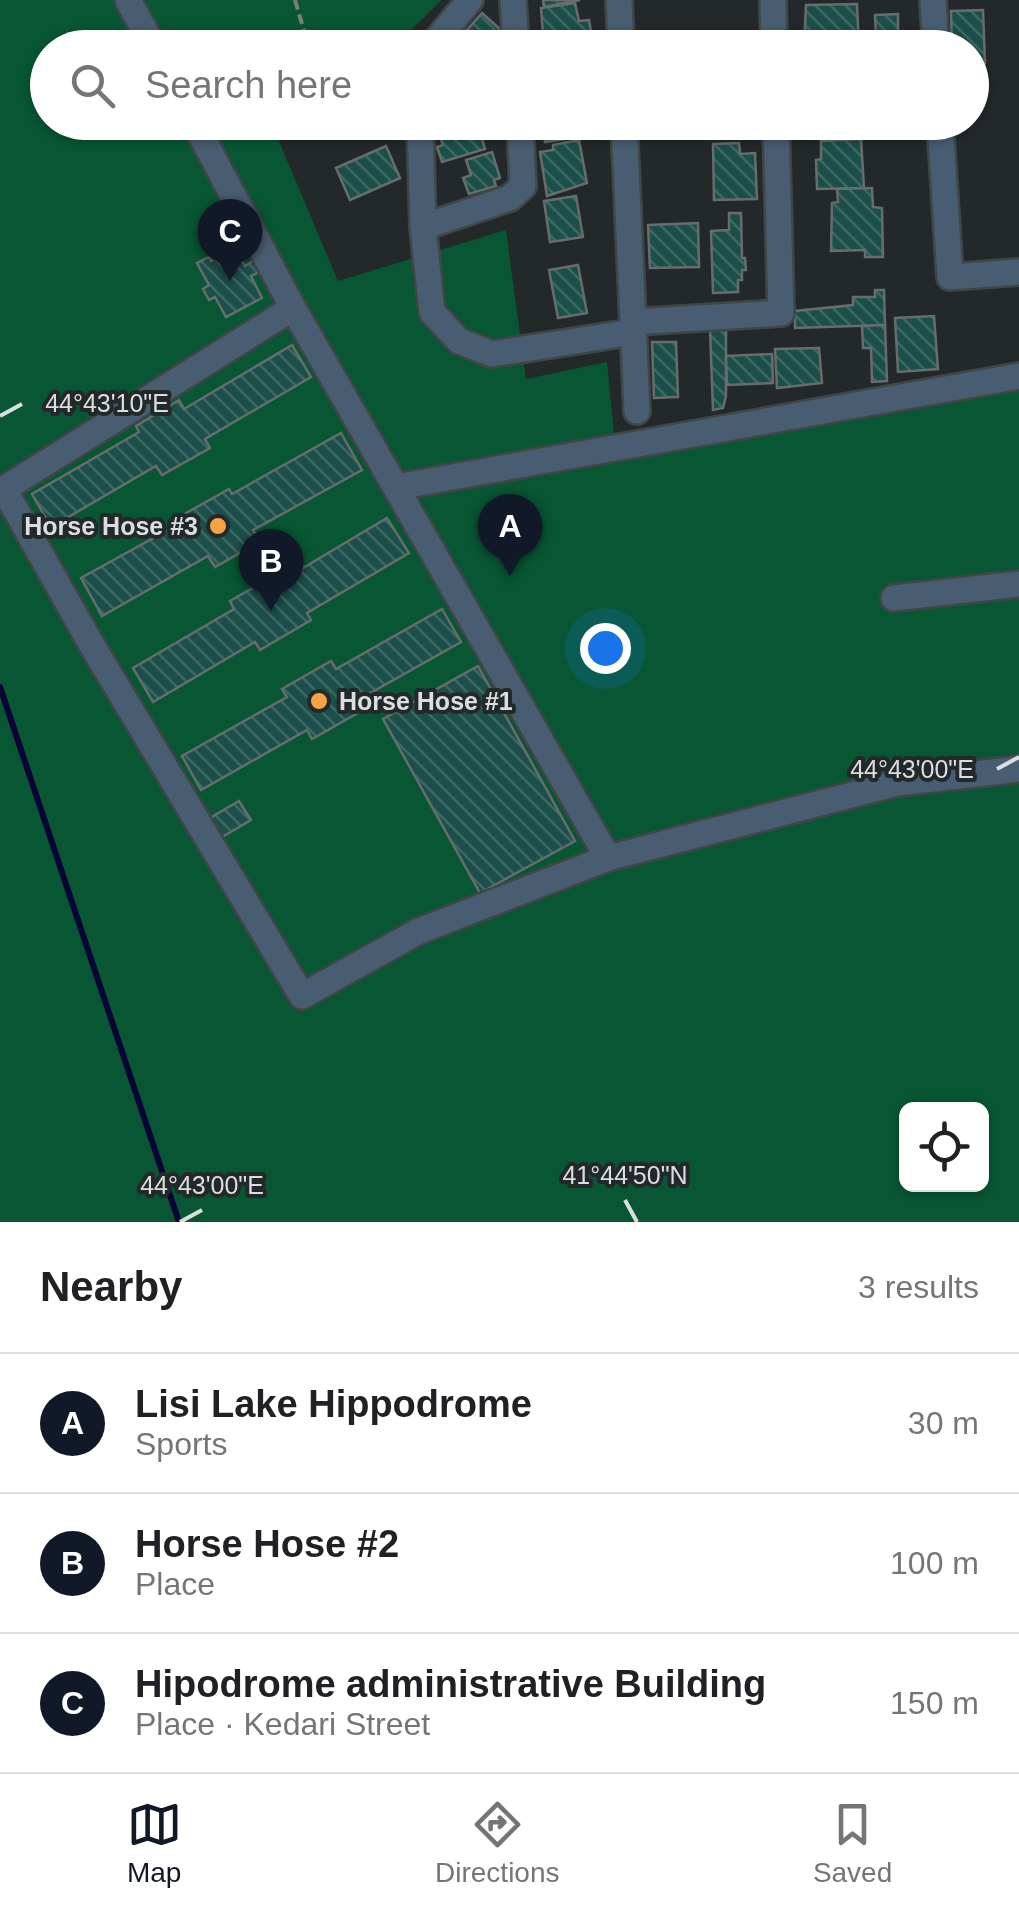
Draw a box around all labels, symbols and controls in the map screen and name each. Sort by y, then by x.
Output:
search box [30,30,989,140]
icon: search [65,58,120,113]
text: Search here [145,64,352,106]
pin: C [198,198,262,281]
text: 44°43'10"E [45,389,169,417]
pin: A [478,494,542,576]
place label: Horse Hose #3 [24,512,198,540]
marker: Horse Hose #3 [207,515,229,537]
pin: B [238,528,304,611]
your location [580,623,631,674]
place label: Horse Hose #1 [339,687,513,715]
marker: Horse Hose #1 [308,690,330,712]
text: 44°43'00"E [850,755,974,783]
map controls [899,1102,989,1192]
button: locate [899,1102,989,1192]
text: 41°44'50"N [562,1161,688,1189]
text: 44°43'00"E [140,1171,264,1199]
text: Nearby [40,1263,182,1310]
text: 3 results [858,1269,979,1305]
text: Lisi Lake Hippodrome [135,1383,532,1425]
text: A [61,1405,84,1441]
text: 30 m [908,1405,979,1441]
text: Sports [135,1426,227,1462]
text: Horse Hose #2 [135,1523,399,1565]
text: B [61,1545,84,1581]
text: 100 m [890,1545,979,1581]
text: Place [135,1566,215,1602]
text: Hipodrome administrative Building [135,1663,766,1705]
text: C [61,1685,84,1721]
text: 150 m [890,1685,979,1721]
text: Place · Kedari Street [135,1706,430,1742]
tab: Map [127,1797,182,1889]
tab: Directions [435,1797,560,1889]
tab: Saved [813,1797,892,1889]

